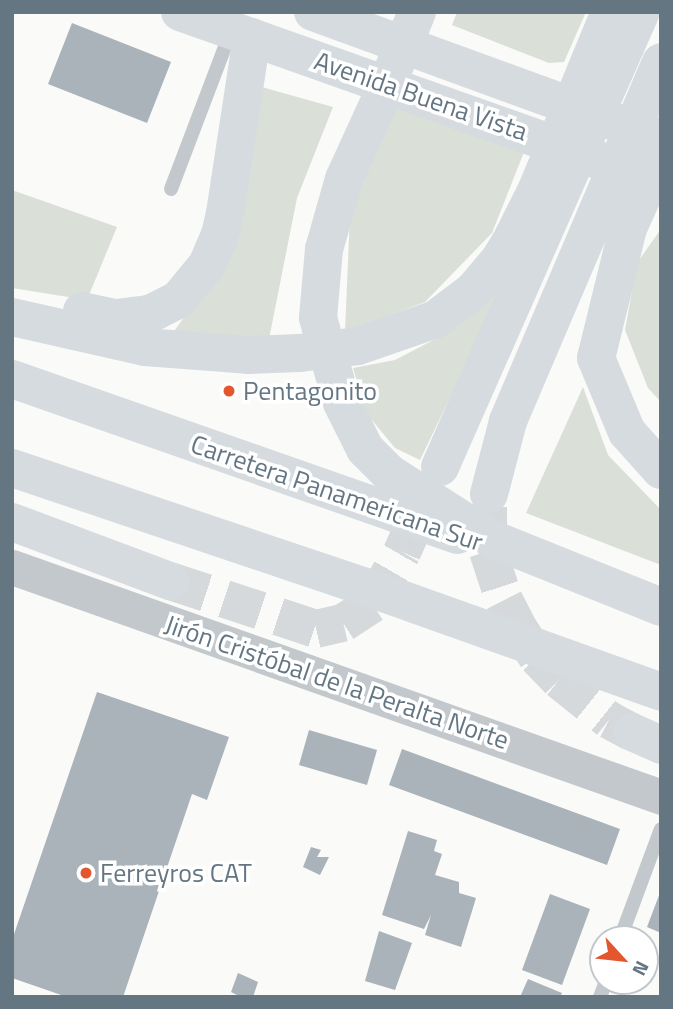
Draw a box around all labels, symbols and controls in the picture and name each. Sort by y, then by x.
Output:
street label: Avenida Buena Vista [310,45,532,147]
place label: Pentagonito [243,375,377,407]
marker: Pentagonito [221,383,237,399]
street label: Carretera Panamericana Sur [187,428,487,558]
street label: Jirón Cristóbal de la Peralta Norte [161,608,513,756]
place label: Ferreyros CAT [100,857,252,889]
marker: Ferreyros CAT [78,865,94,881]
north arrow [589,925,659,995]
text: N [625,956,657,981]

